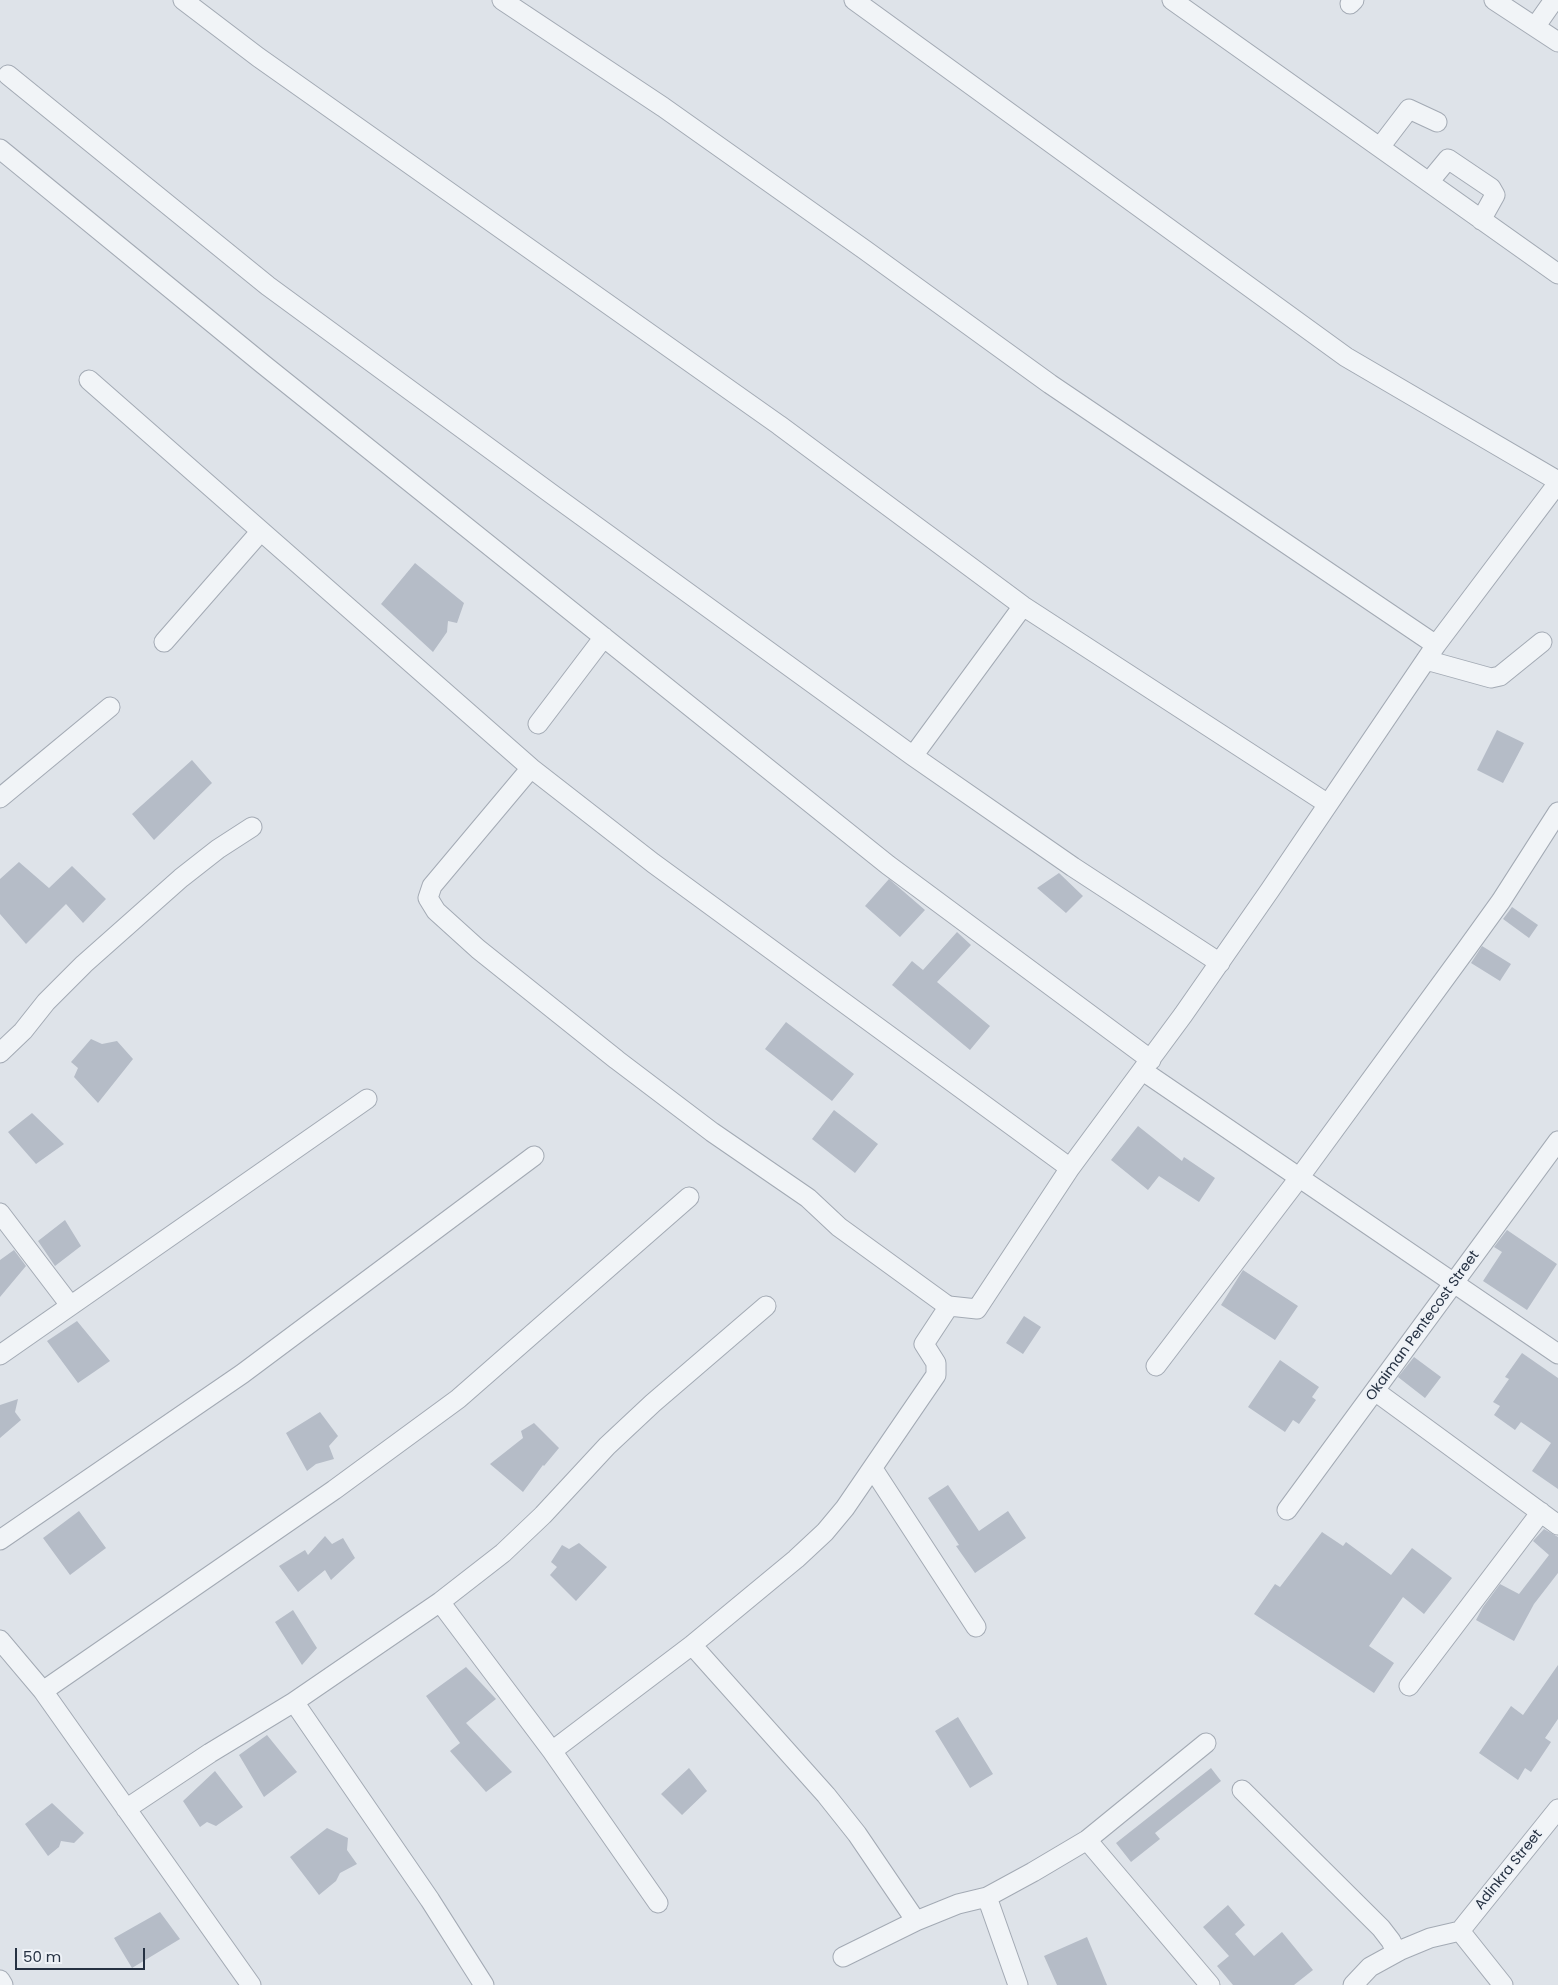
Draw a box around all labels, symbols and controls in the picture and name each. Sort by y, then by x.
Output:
street label: Okaiman Pentecost Street [1363,1248,1483,1404]
street label: Adinkra Street [1472,1827,1546,1913]
scale bar [18,1938,148,1970]
text: 50 m [23,1946,61,1967]

